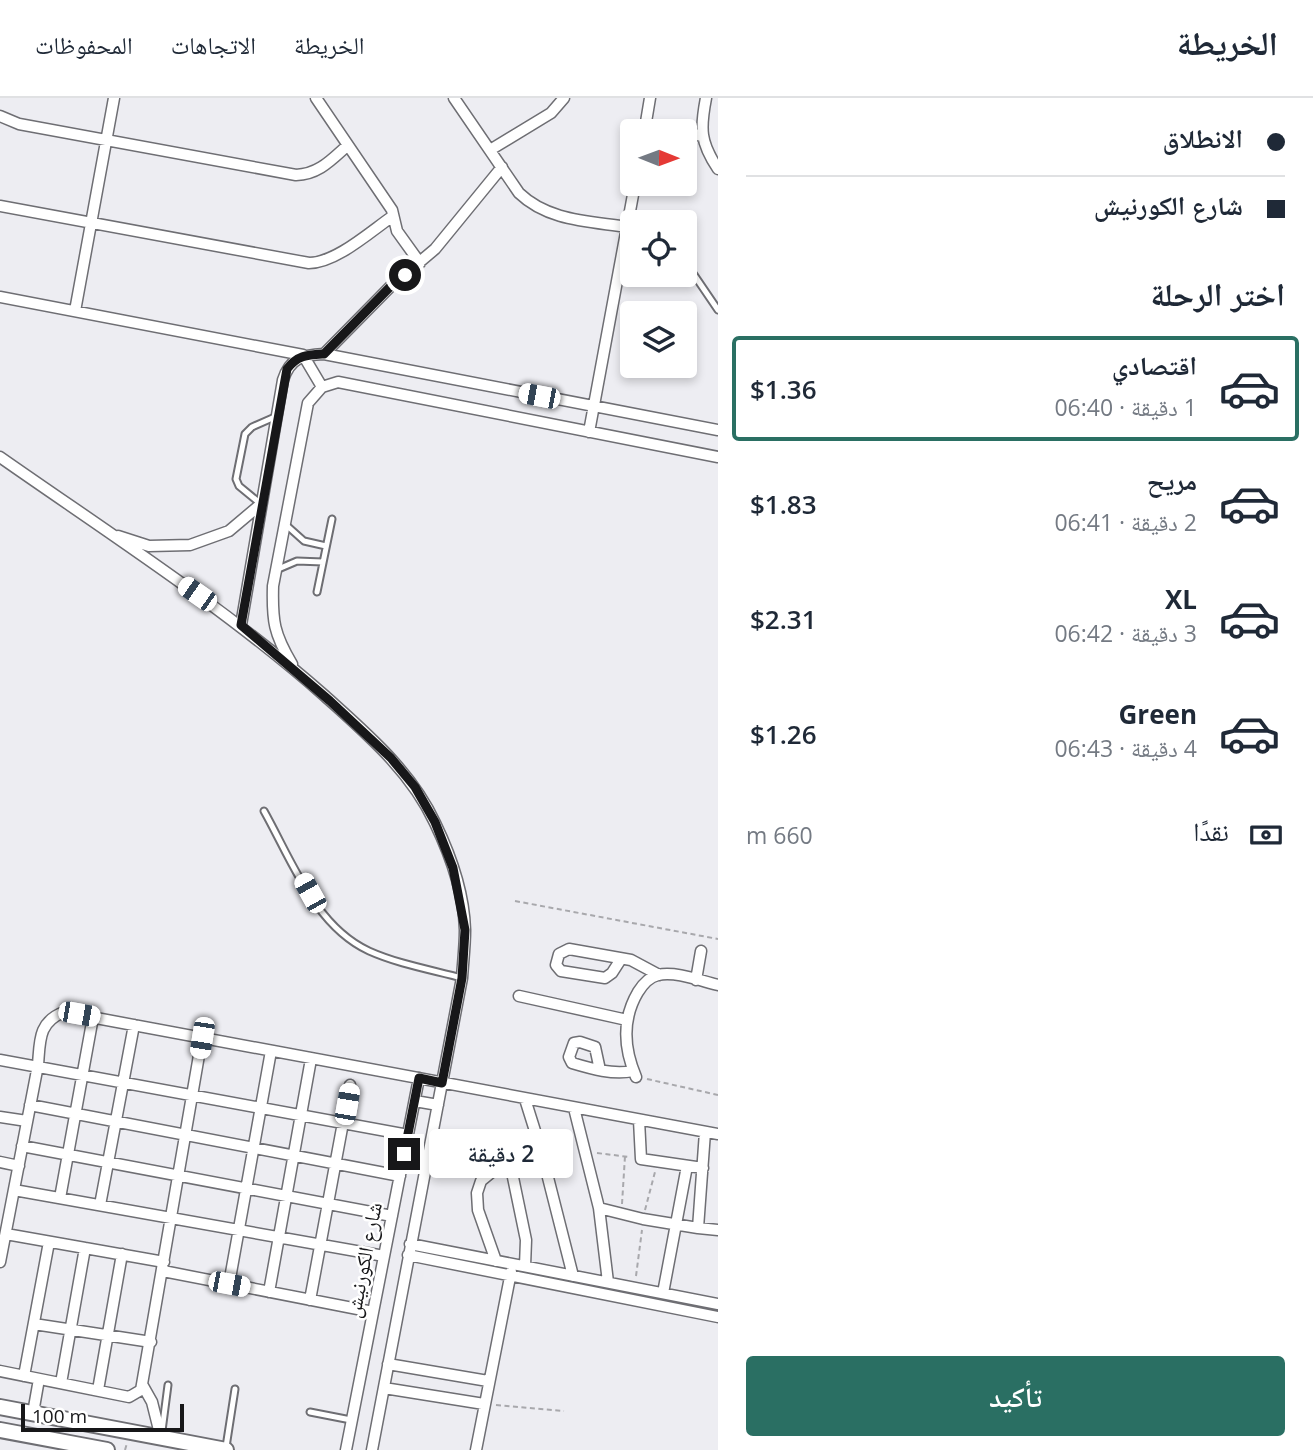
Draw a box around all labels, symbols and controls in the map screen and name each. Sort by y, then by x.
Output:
text: الخريطة [1177,20,1278,65]
text: المحفوظات [35,28,133,61]
text: الاتجاهات [171,28,256,61]
text: الخريطة [294,28,365,61]
north arrow [620,119,696,196]
map controls [620,119,697,378]
text: الانطلاق [1163,120,1243,156]
text: شارع الكورنيش [1094,187,1243,223]
button: locate [620,210,697,287]
route start [389,259,421,291]
text: اختر الرحلة [1150,272,1285,315]
button: layers [620,301,697,378]
text: اقتصادي [1112,347,1197,383]
icon: car [1218,357,1281,420]
text: $1.36 [750,371,817,407]
car [517,382,562,410]
text: 1 دقيقة · 06:40 [1054,391,1197,423]
text: مريح [1147,462,1197,498]
icon: car [1218,472,1281,535]
text: $1.83 [750,486,817,522]
text: 2 دقيقة · 06:41 [1054,506,1197,538]
car [174,573,221,615]
text: XL [1165,581,1197,617]
icon: car [1218,587,1281,650]
text: $2.31 [750,601,817,637]
text: 3 دقيقة · 06:42 [1054,617,1197,649]
text: Green [1119,696,1197,732]
icon: car [1218,702,1281,765]
text: $1.26 [750,716,817,752]
text: 4 دقيقة · 06:43 [1054,732,1197,764]
text: نقدًا [1193,813,1229,849]
icon: cash [1247,816,1285,854]
text: 660 m [746,819,813,851]
car [291,870,330,916]
car [57,1000,102,1028]
car [189,1016,216,1060]
car [334,1081,361,1127]
callout: 2 دقيقة [428,1130,572,1178]
text: 2 دقيقة [468,1137,534,1169]
route end [388,1138,420,1170]
street label: شارع الكورنيش [338,1200,388,1320]
car [207,1270,252,1298]
button: تأكيد [746,1356,1285,1436]
scale bar [21,1401,184,1433]
text: 100 m [32,1403,87,1429]

